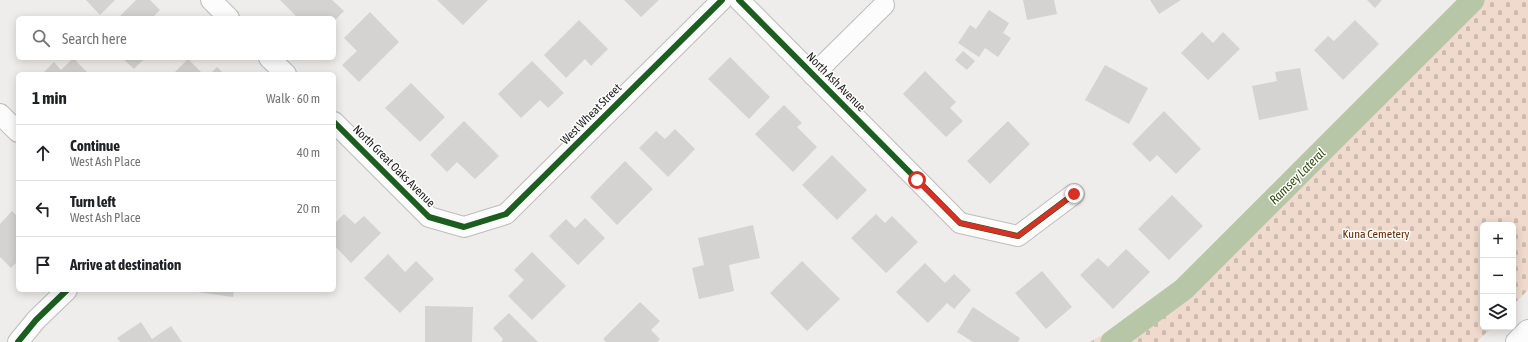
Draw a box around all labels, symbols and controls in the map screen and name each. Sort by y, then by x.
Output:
search box [16,16,336,60]
icon: search [30,27,52,49]
text: Search here [62,30,127,47]
street label: North Ash Avenue [804,50,868,114]
street label: West Wheat Street [558,80,625,147]
text: 1 min [32,88,67,108]
text: Walk · 60 m [266,91,320,106]
street label: North Great Oaks Avenue [350,122,438,210]
text: Continue [70,137,120,154]
icon: ahead [32,142,54,164]
text: 40 m [297,145,320,160]
water label: Ramsey Lateral [1266,145,1328,207]
text: West Ash Place [70,154,141,169]
route start [908,171,926,189]
route end [1065,185,1083,203]
text: Turn left [70,193,116,210]
icon: left [32,198,54,220]
text: 20 m [297,201,320,216]
text: West Ash Place [70,210,141,225]
map controls [1480,222,1516,330]
button: + [1480,222,1516,258]
park label: Kuna Cemetery [1343,227,1409,241]
icon: arrive [32,254,54,276]
text: Arrive at destination [70,256,181,273]
button: − [1480,258,1516,294]
button: layers [1480,294,1516,330]

